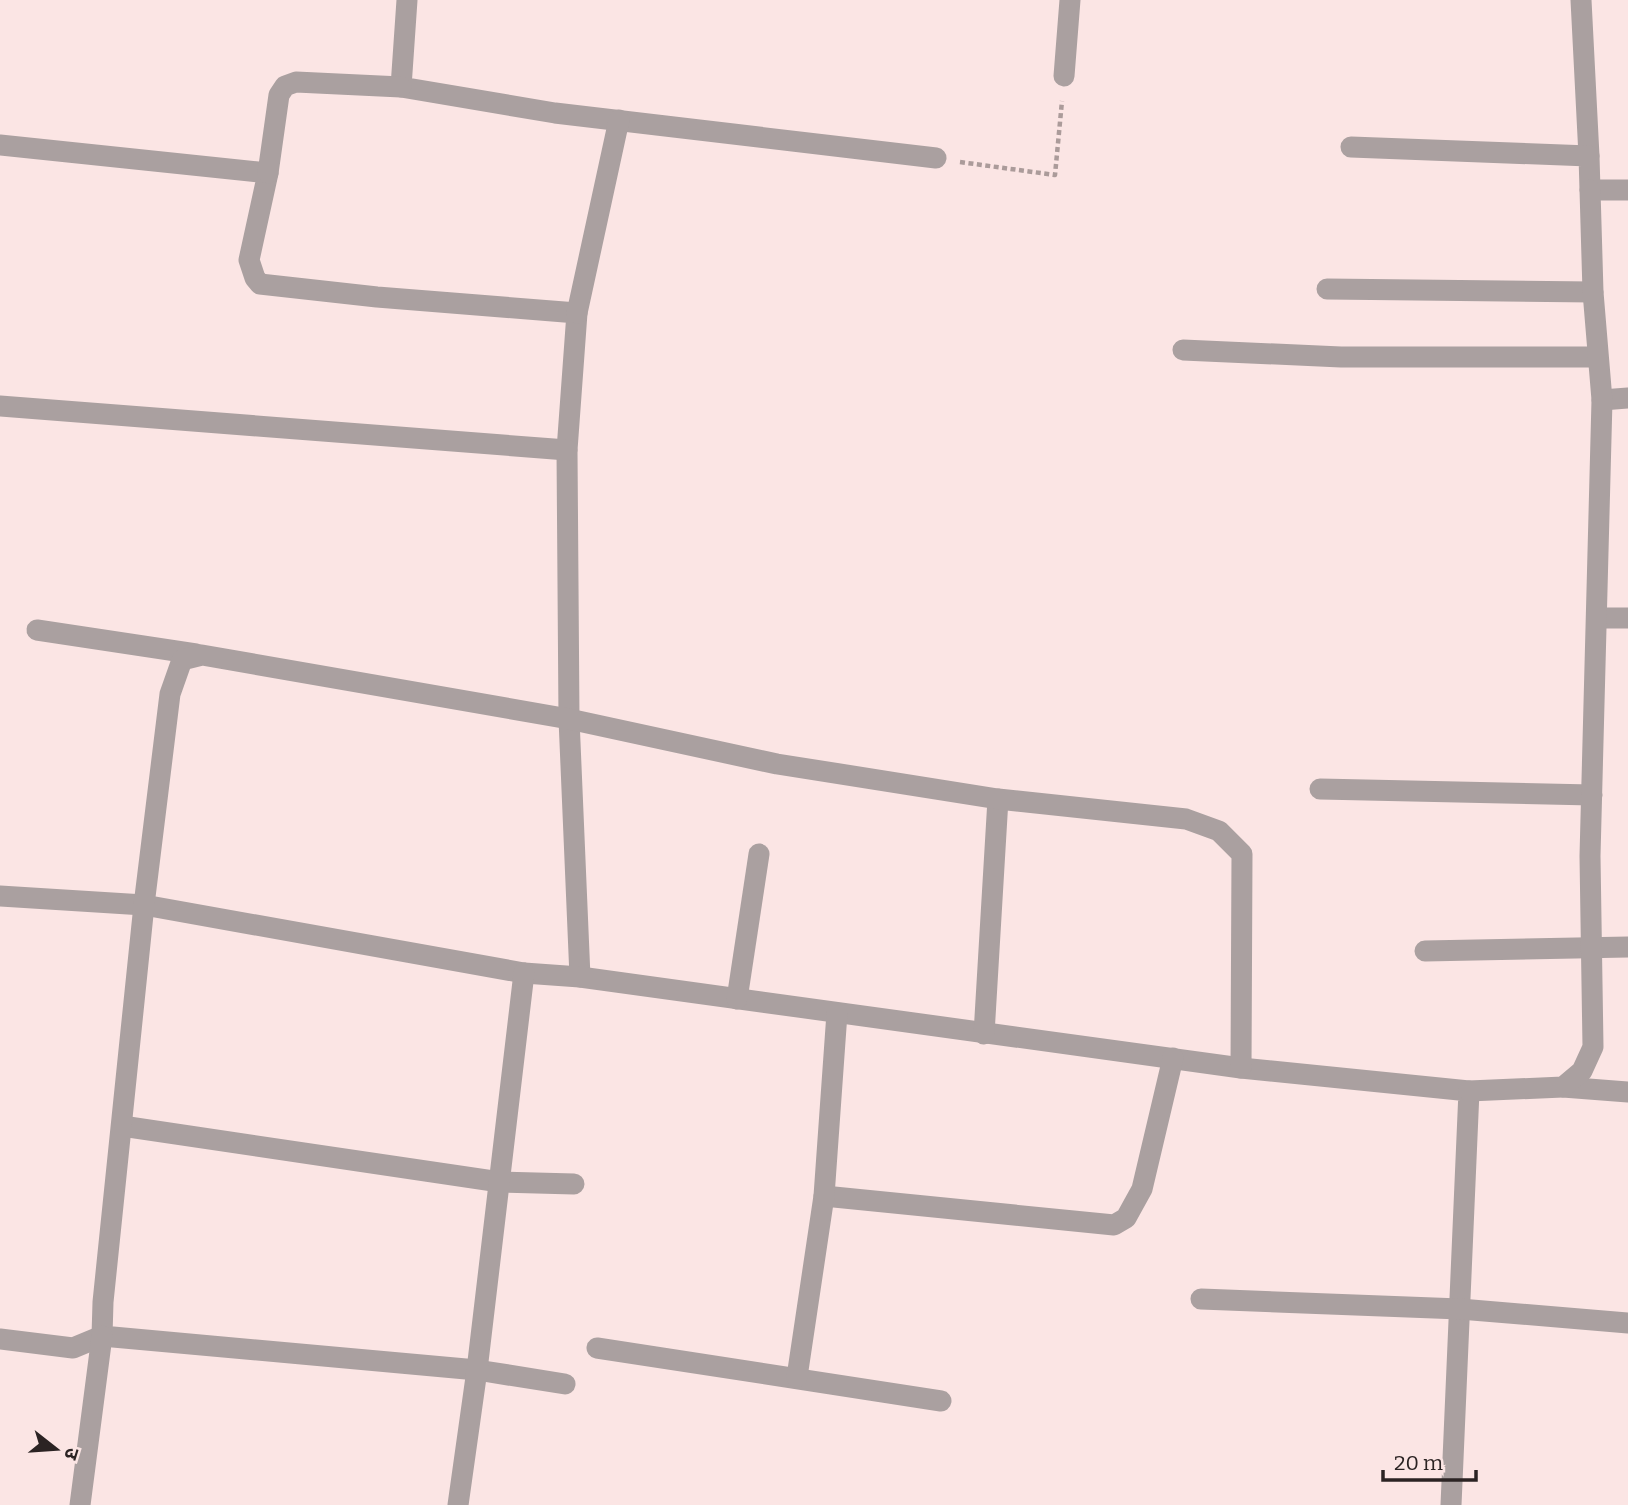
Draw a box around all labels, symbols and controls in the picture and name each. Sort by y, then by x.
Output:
north arrow [21,1414,91,1484]
scale bar [1383,1438,1476,1482]
text: उ [59,1445,84,1463]
text: 20 m [1394,1450,1443,1476]

